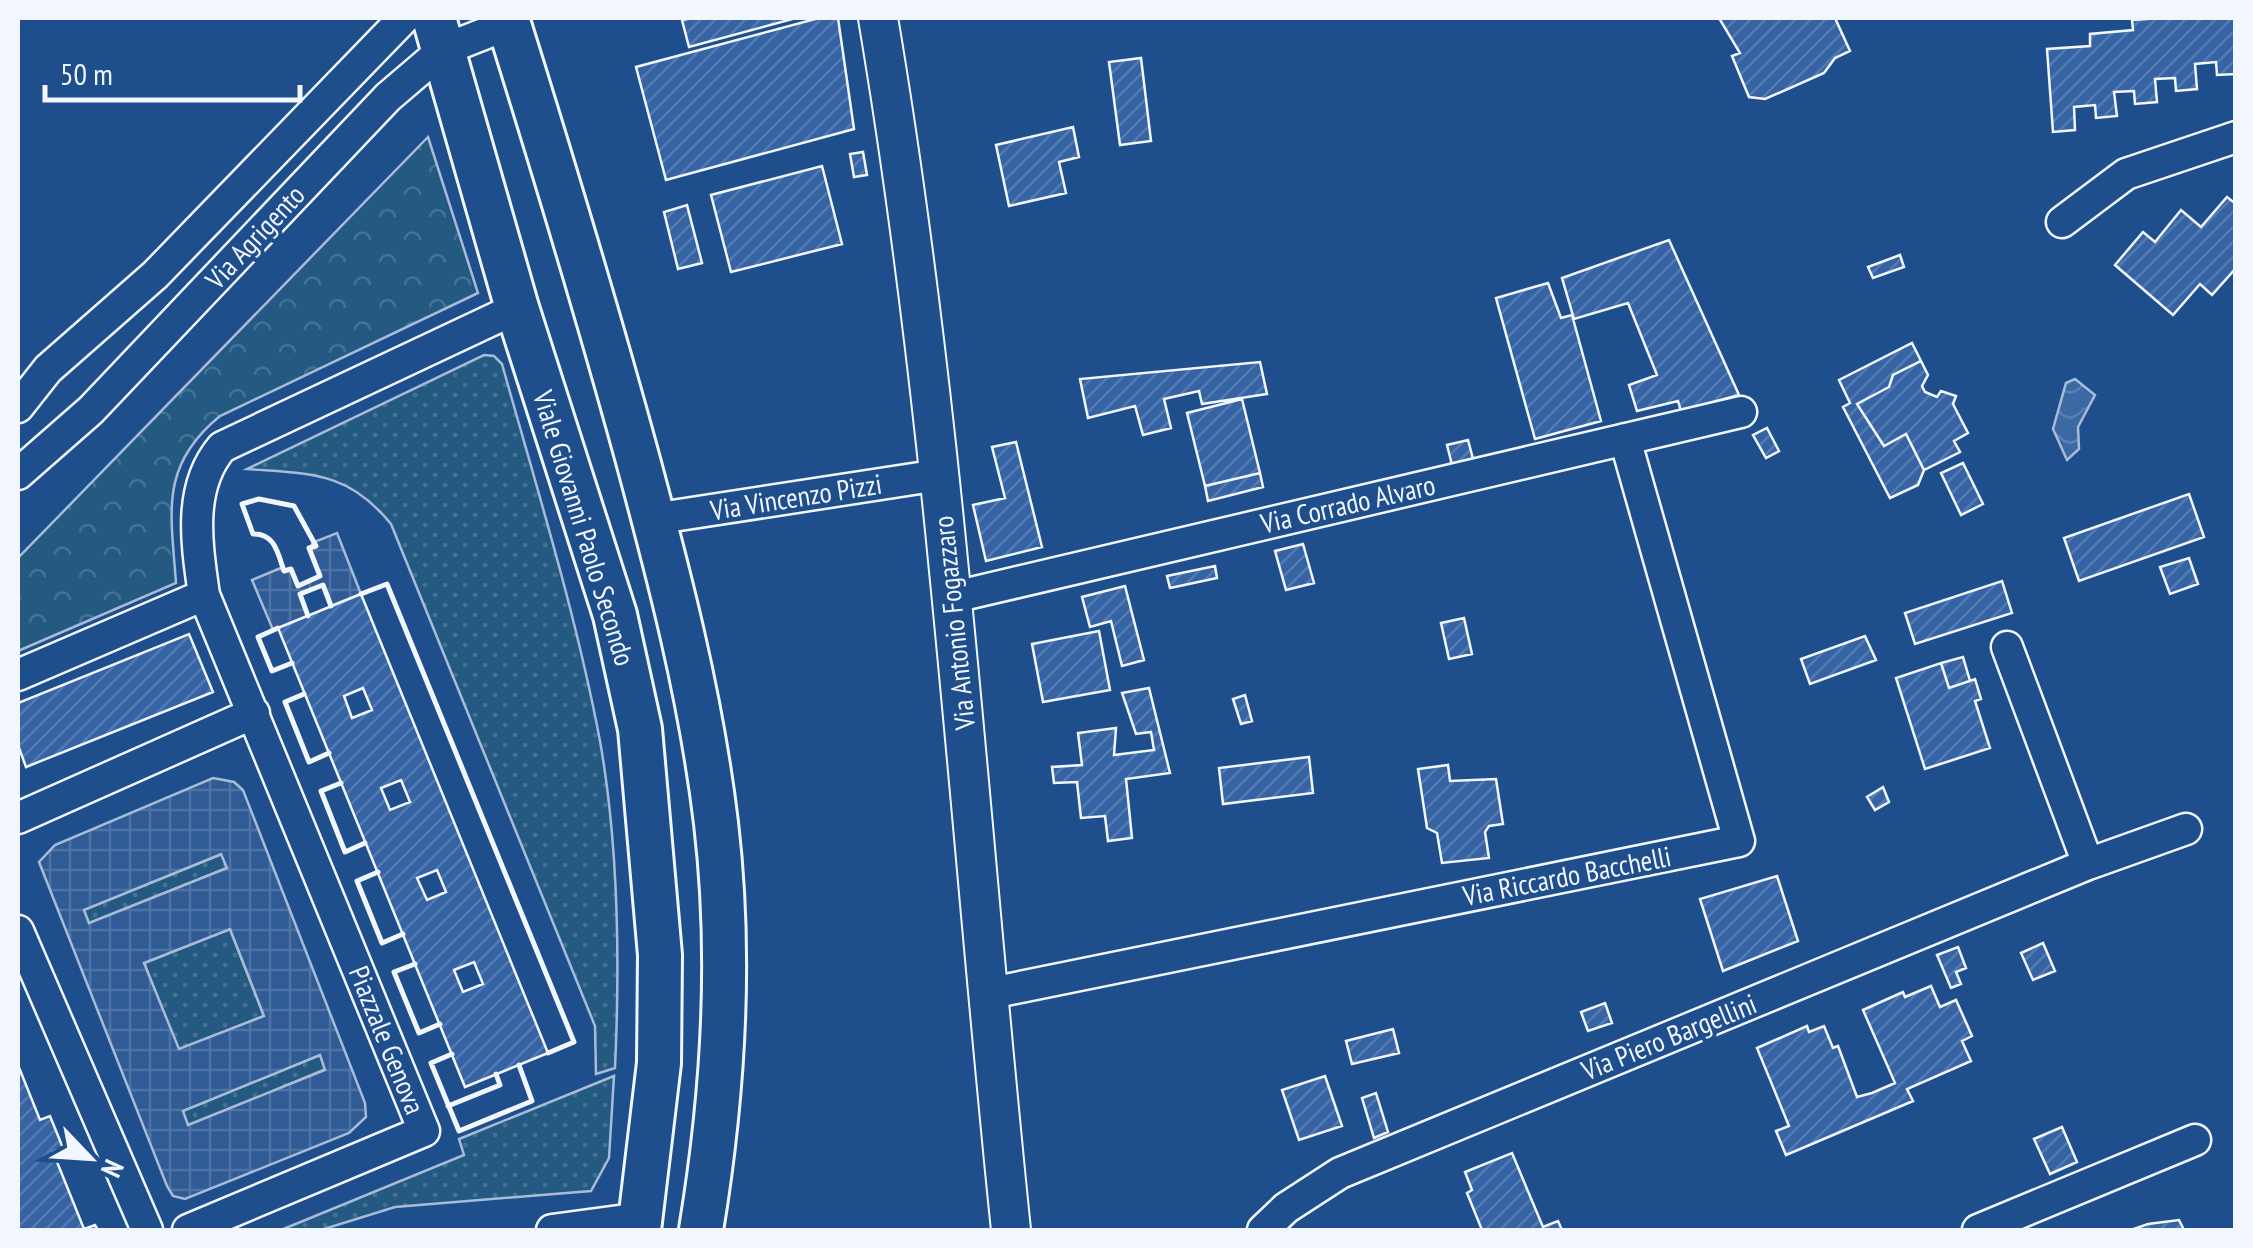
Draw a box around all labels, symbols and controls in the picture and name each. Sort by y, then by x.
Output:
scale bar [45,40,300,102]
text: 50 m [60,54,113,93]
street label: Via Agrigento [196,177,312,297]
street label: Viale Giovanni Paolo Secondo [525,385,644,670]
street label: Via Vincenzo Pizzi [707,465,884,528]
street label: Via Corrado Alvaro [1256,465,1439,542]
street label: Via Antonio Fogazzaro [924,514,983,733]
street label: Via Riccardo Bacchelli [1459,837,1674,914]
street label: Piazzale Genova [341,960,434,1119]
street label: Via Piero Bargellini [1575,985,1762,1089]
north arrow [40,1108,140,1208]
text: N [93,1154,133,1183]

